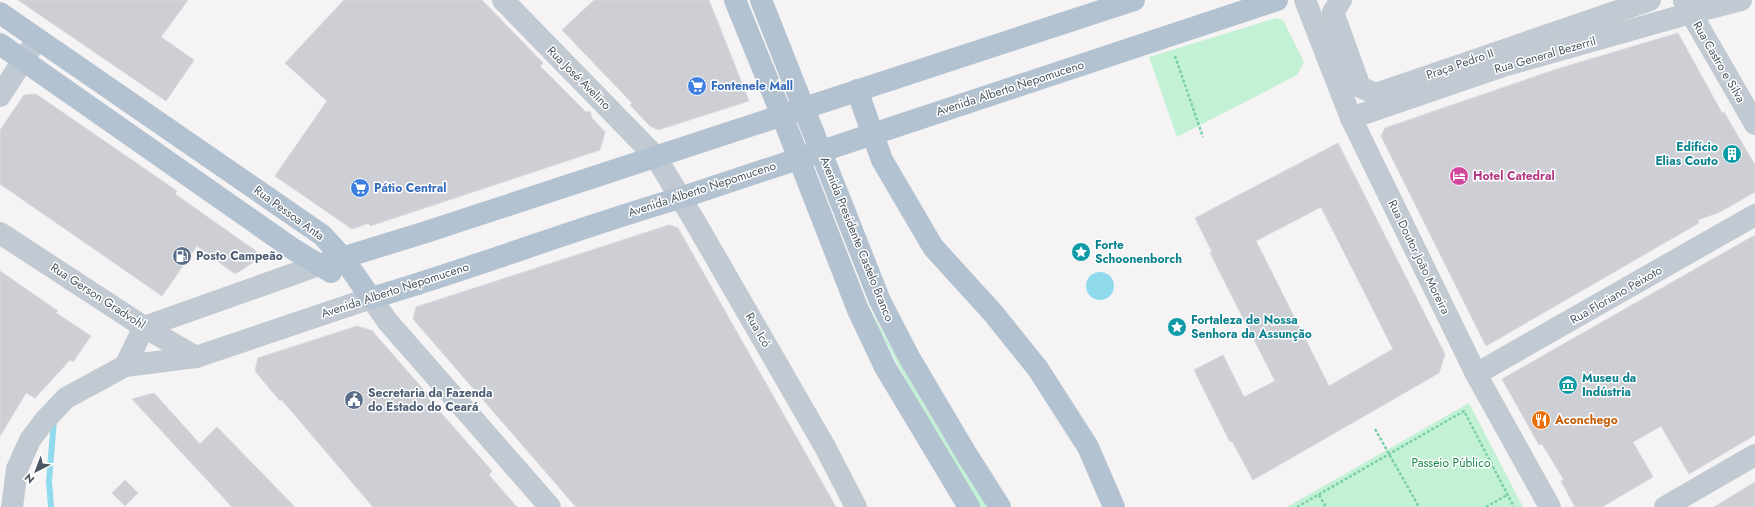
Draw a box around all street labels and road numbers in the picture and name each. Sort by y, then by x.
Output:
street label: Rua Castro e Silva [1688,18,1750,106]
street label: Rua General Bezerril [1492,32,1598,78]
street label: Rua José Avelino [543,42,615,114]
street label: Praça Pedro II [1424,44,1496,84]
street label: Avenida Alberto Nepomuceno [934,55,1087,120]
street label: Avenida Presidente Castelo Branco [816,154,899,325]
street label: Avenida Alberto Nepomuceno [626,156,779,221]
street label: Rua Pessoa Anta [250,181,328,245]
street label: Rua Doutor João Moreira [1383,197,1455,317]
street label: Avenida Alberto Nepomuceno [319,257,472,322]
street label: Rua Gerson Gradvohl [47,258,149,334]
street label: Rua Floriano Peixoto [1567,261,1666,329]
street label: Rua Icó [741,309,775,351]

